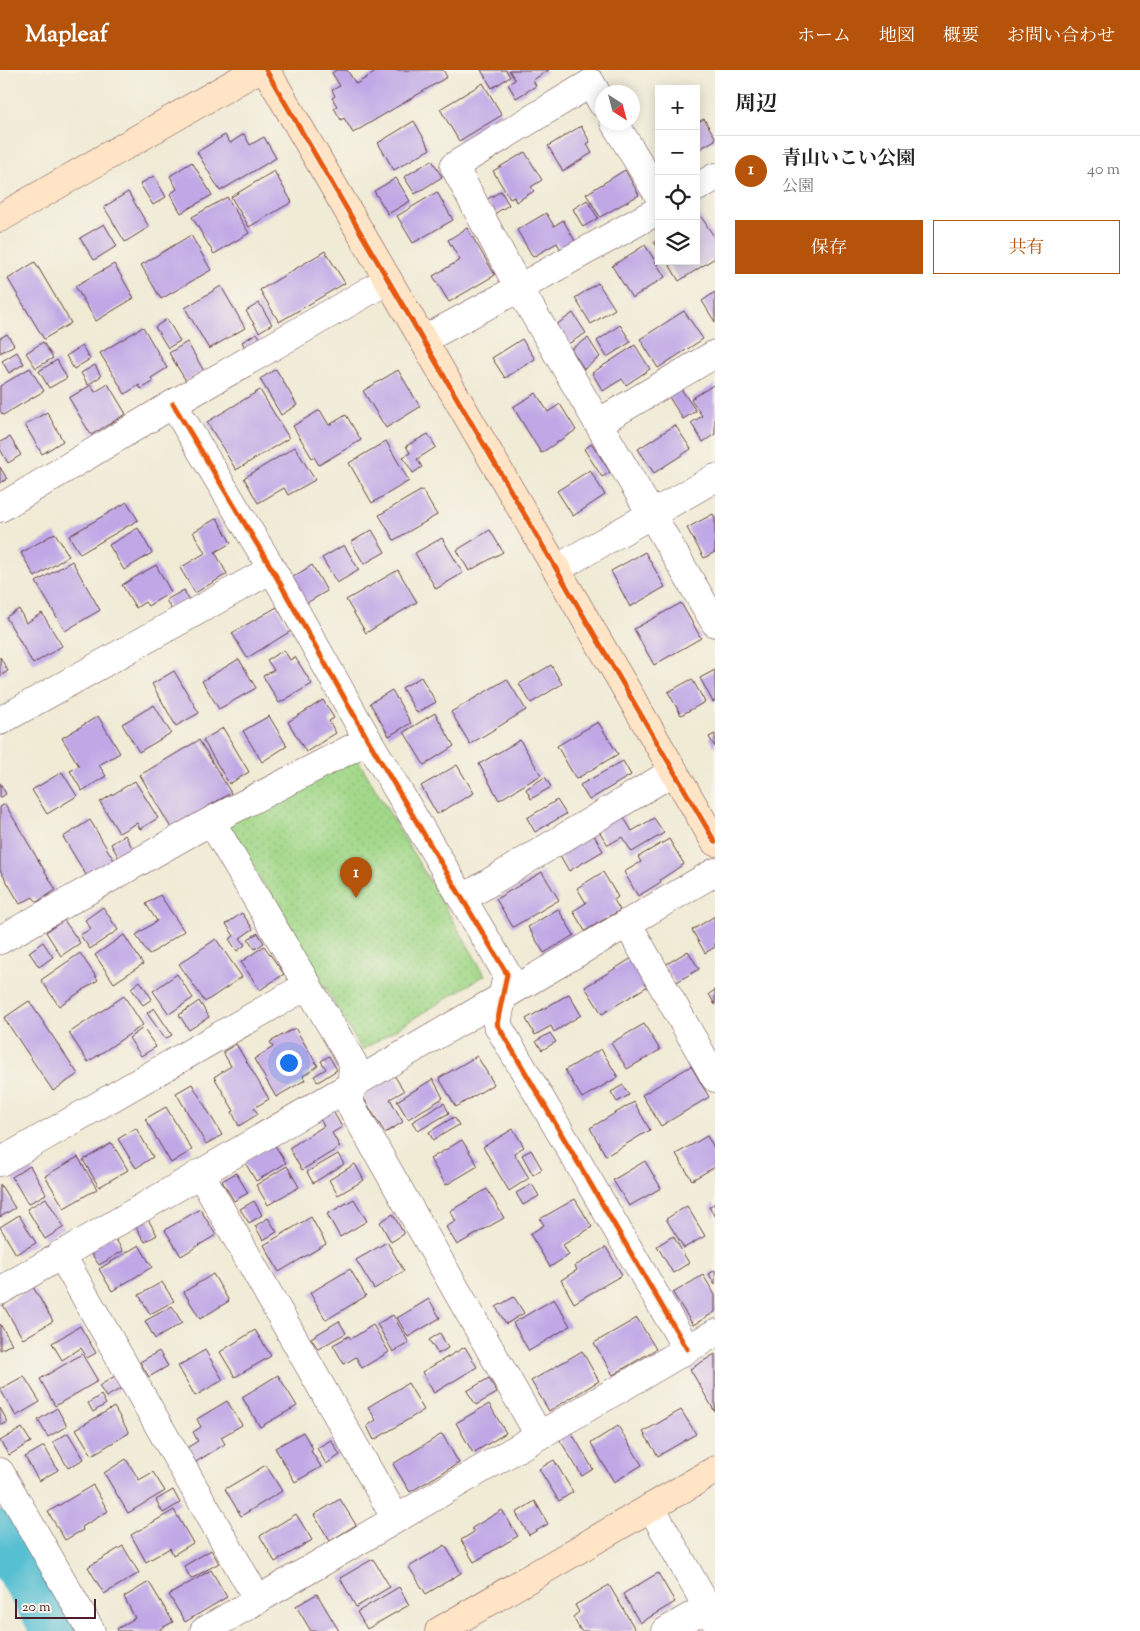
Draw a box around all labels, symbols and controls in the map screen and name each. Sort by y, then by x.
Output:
text: Mapleaf [25,18,108,52]
text: ホーム [797,24,851,50]
text: 地図 [879,24,915,50]
text: 概要 [943,24,979,50]
text: お問い合わせ [1007,24,1115,50]
north arrow [595,85,640,130]
map controls [655,85,700,265]
button: + [655,85,700,130]
text: 周辺 [735,90,777,120]
button: − [655,130,700,175]
text: 青山いこい公園 [782,146,915,173]
text: 1 [748,159,754,182]
text: 40 m [1087,159,1120,182]
button: locate [655,175,700,220]
text: 公園 [782,176,814,199]
button: layers [655,220,700,265]
button: 保存 [735,220,923,274]
button: 共有 [933,220,1120,274]
pin: 1 [340,857,372,898]
your location [276,1050,302,1076]
scale bar [15,1596,96,1619]
text: 20 m [22,1598,51,1618]

